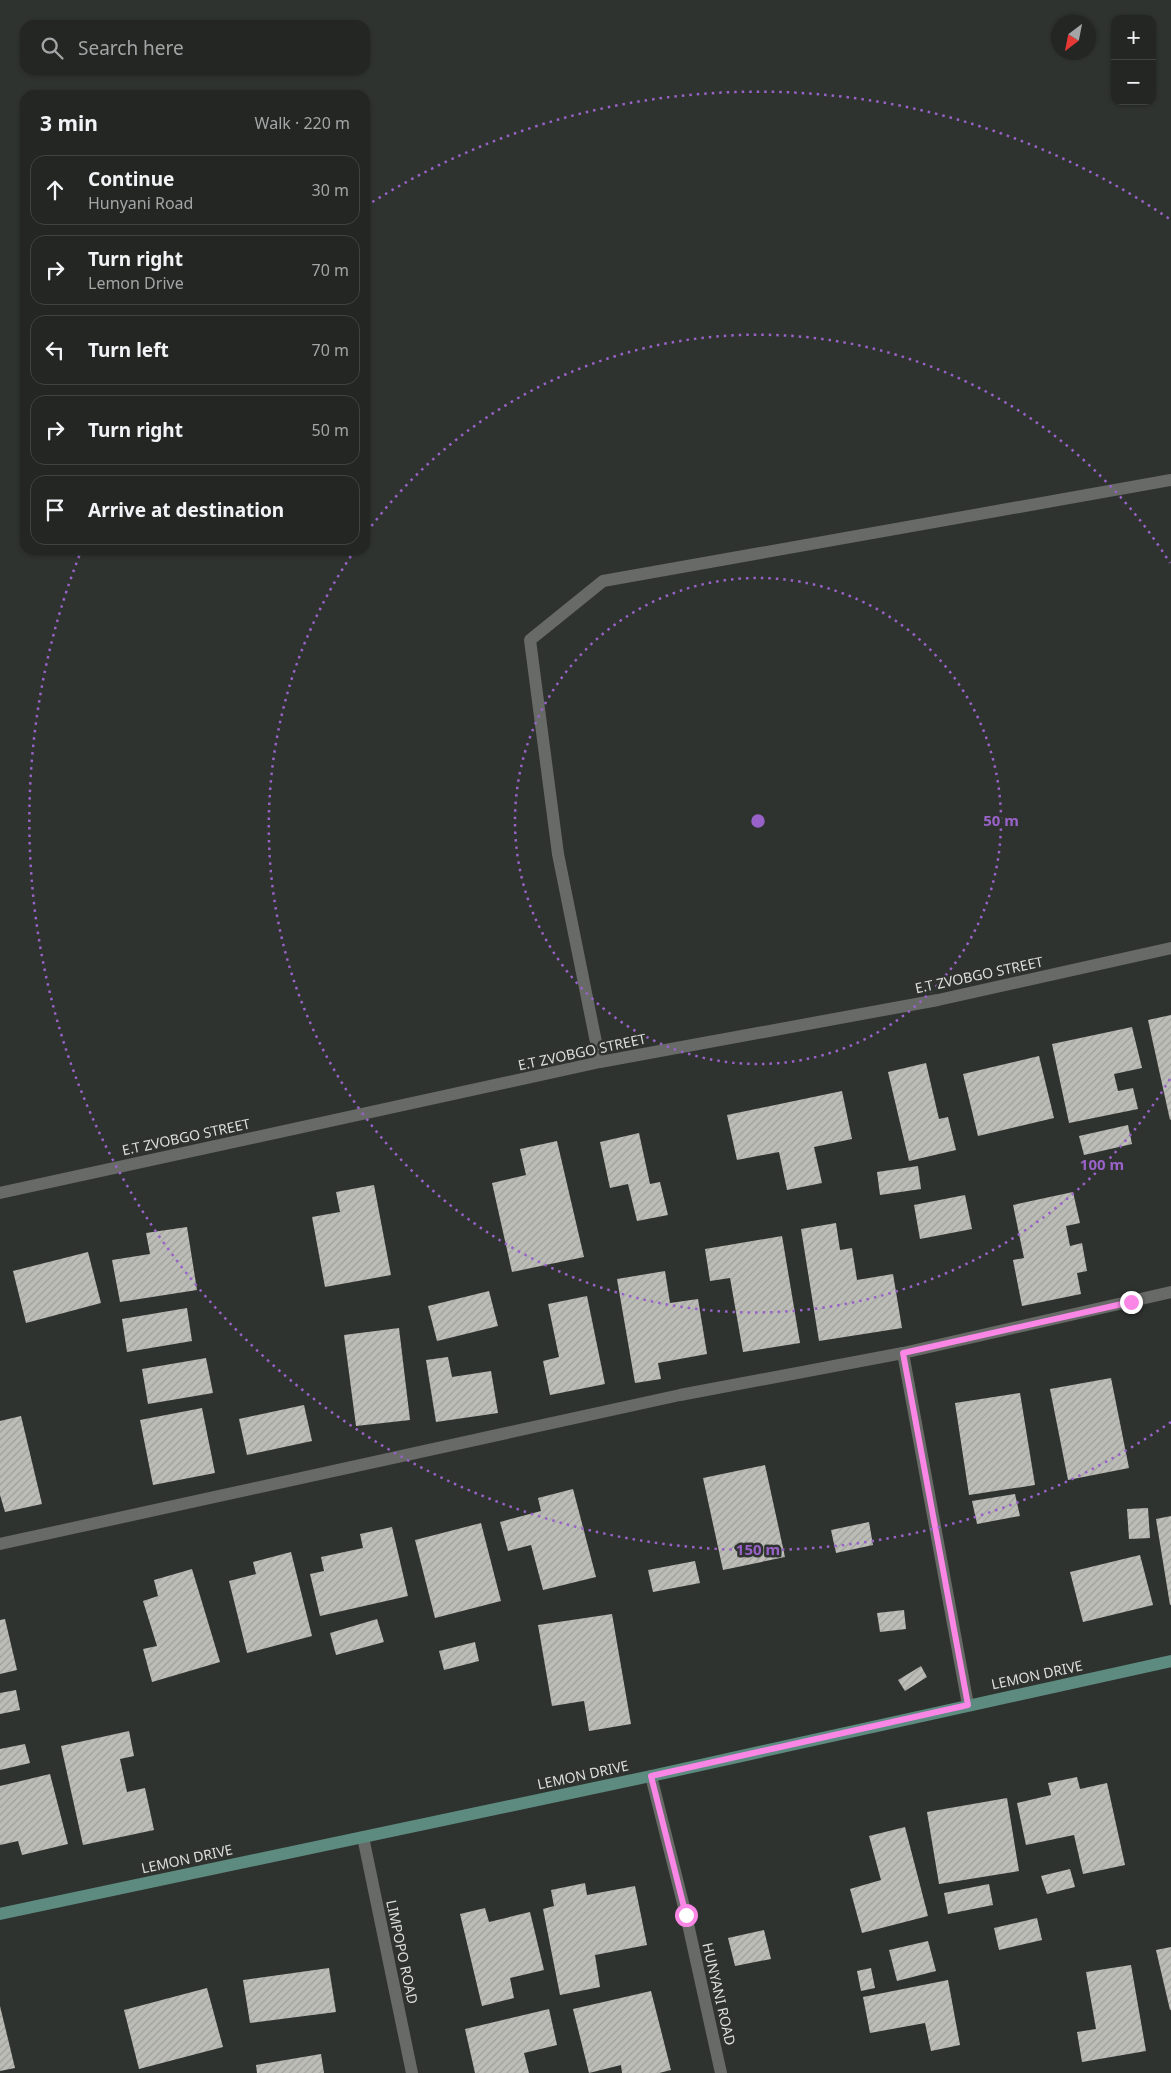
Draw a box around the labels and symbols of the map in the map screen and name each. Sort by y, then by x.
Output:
north arrow [1051,15,1096,60]
text: 50 m [983,810,1019,830]
centre of rings [749,812,767,830]
street label: E.T ZVOBGO STREET [913,952,1045,997]
street label: E.T ZVOBGO STREET [516,1029,648,1074]
street label: E.T ZVOBGO STREET [120,1114,252,1159]
text: 100 m [1080,1154,1124,1174]
route end [1120,1291,1143,1314]
text: 150 m [736,1539,780,1559]
street label: LEMON DRIVE [989,1656,1084,1693]
street label: LEMON DRIVE [535,1756,630,1793]
street label: LEMON DRIVE [139,1840,234,1877]
street label: LIMPOPO ROAD [382,1898,423,2006]
route start [675,1904,698,1927]
street label: HUNYANI ROAD [698,1941,741,2047]

